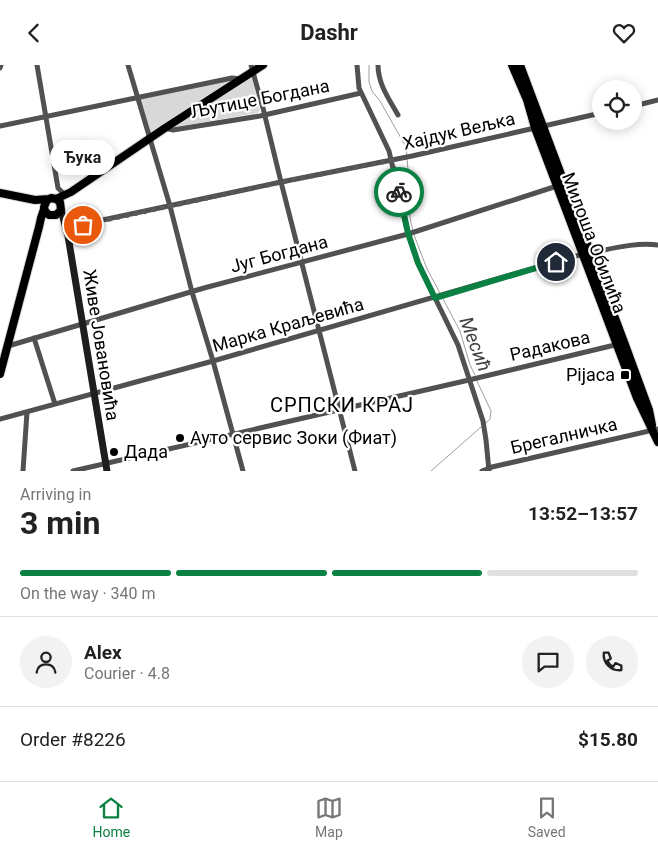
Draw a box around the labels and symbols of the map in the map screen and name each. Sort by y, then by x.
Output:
street label: Љутице Богдана [189,75,331,122]
street label: Хајдук Вељка [401,107,517,154]
callout: Ђука [51,140,116,175]
courier [374,167,424,217]
street label: Милоша Обилића [558,170,631,316]
pin [62,204,104,246]
street label: Југ Богдана [228,230,330,277]
pin [535,241,577,283]
street label: Живе Јовановића [79,268,124,422]
street label: Марка Краљевића [210,293,366,356]
water label: Месић [455,314,496,375]
street label: Радакова [508,326,592,365]
place label: Pijaca [566,364,615,385]
marker: Pijaca [619,369,631,381]
district label: СРПСКИ КРАЈ [270,393,414,417]
street label: Брегалничка [508,413,619,458]
place label: Ауто сервис Зоки (Фиат) [190,427,397,449]
marker: Ауто сервис Зоки (Фиат) [174,432,186,444]
place label: Дада [124,441,168,462]
marker: Дада [108,446,120,458]

